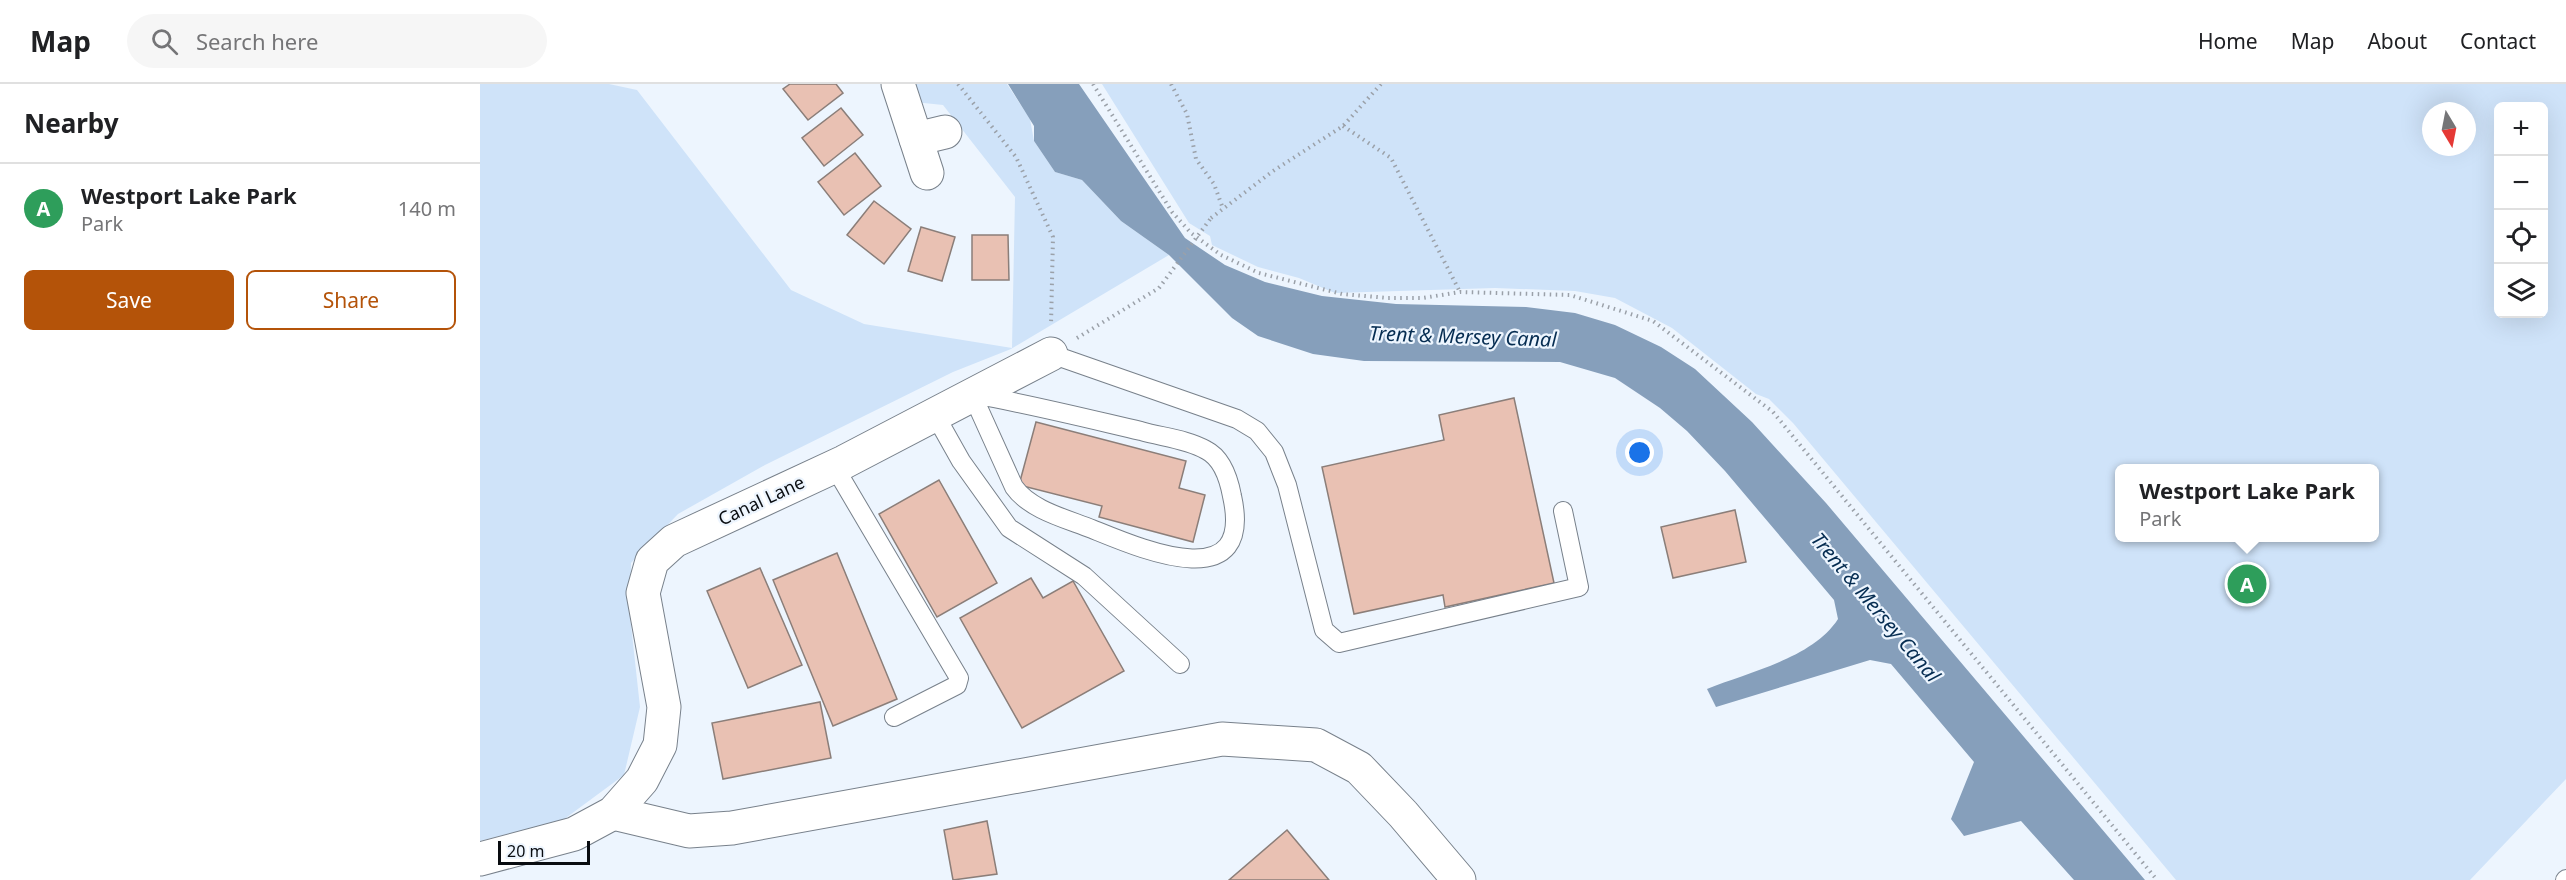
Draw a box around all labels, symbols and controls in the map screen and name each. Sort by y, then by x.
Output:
search box [127,14,547,68]
text: Map [30,22,91,60]
icon: search [148,25,181,58]
text: Search here [196,26,318,56]
text: Home [2198,27,2258,55]
text: Map [2291,27,2334,55]
text: About [2367,27,2427,55]
text: Contact [2460,27,2536,55]
north arrow [2422,102,2476,156]
map controls [2494,102,2548,318]
button: + [2494,102,2548,156]
text: Nearby [24,105,119,141]
button: − [2494,156,2548,210]
text: Westport Lake Park [81,180,297,210]
text: A [37,195,50,222]
text: 140 m [398,195,456,222]
text: Park [81,210,123,237]
button: locate [2494,210,2548,264]
button: layers [2494,264,2548,318]
button: Save [24,270,234,330]
button: Share [246,270,456,330]
water label: Trent & Mersey Canal [1369,319,1558,353]
your location [1625,438,1654,467]
popup [2115,464,2379,542]
street label: Canal Lane [714,470,808,530]
text: Westport Lake Park [2139,475,2355,505]
text: Park [2139,505,2181,532]
water label: Trent & Mersey Canal [1805,527,1947,688]
pin: A [2228,562,2266,606]
scale bar [498,838,590,866]
text: 20 m [507,840,544,862]

